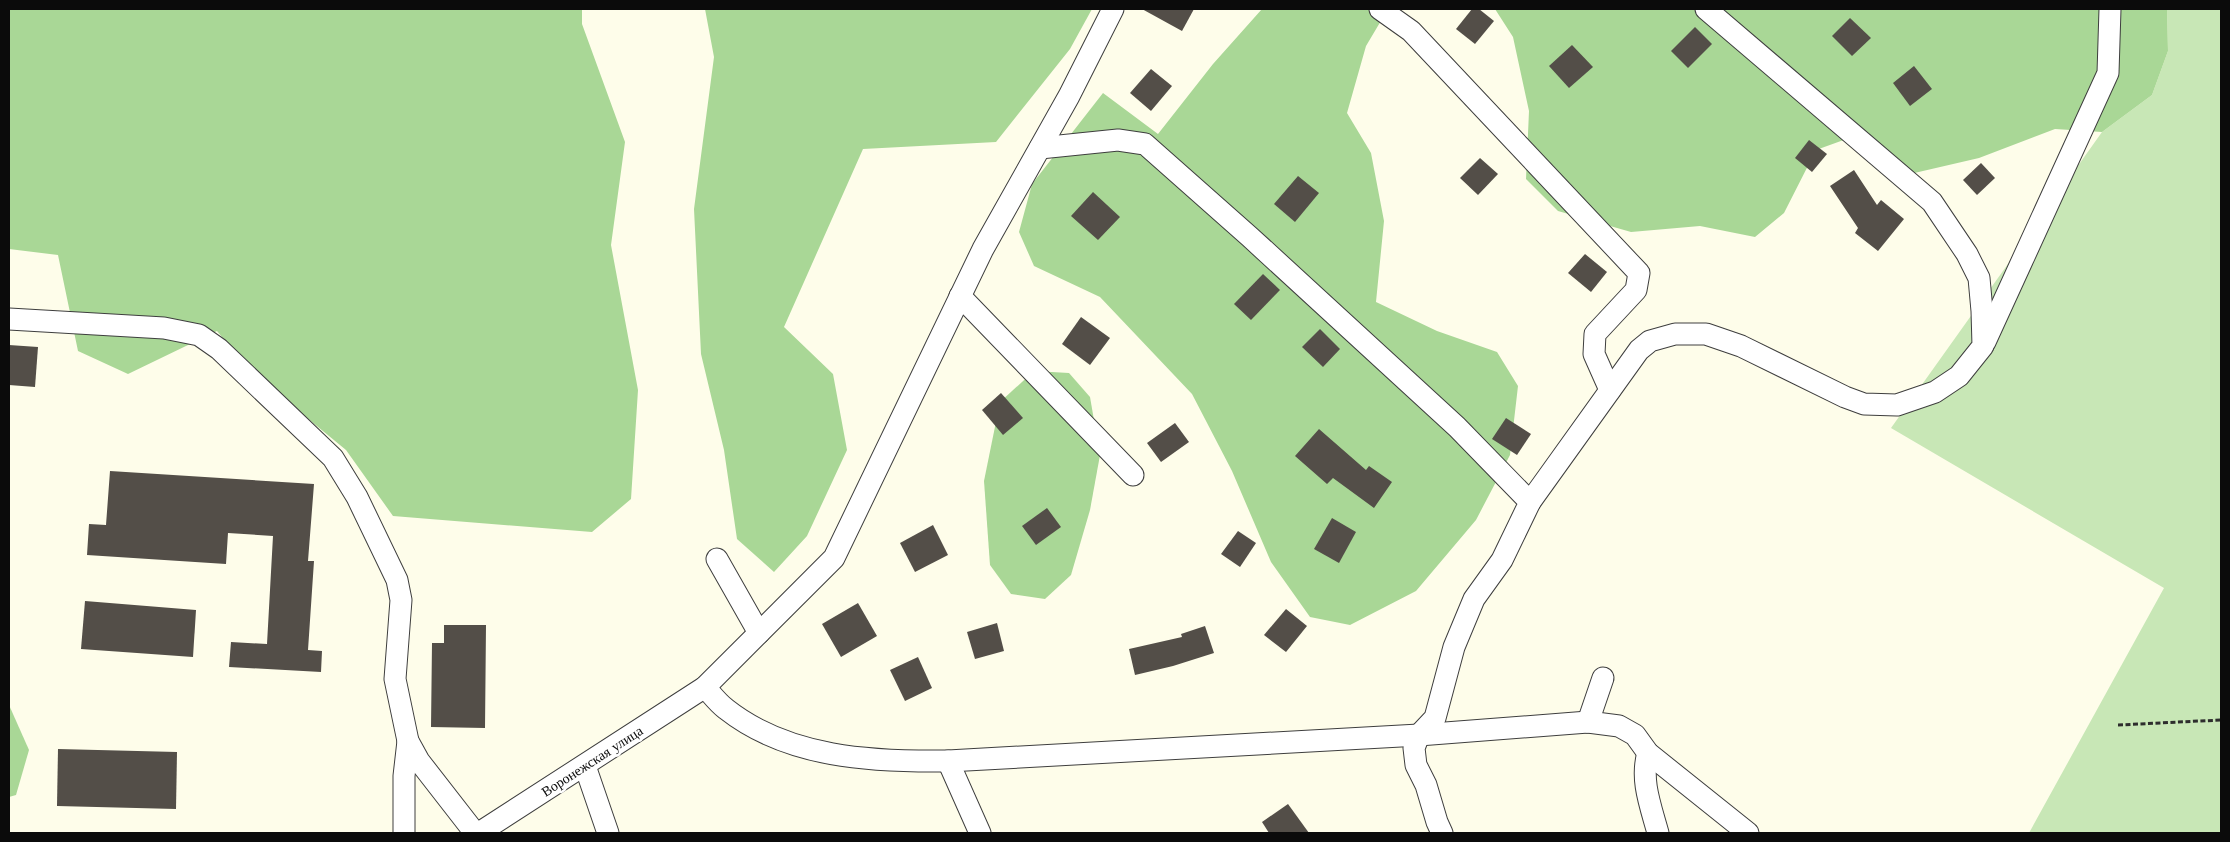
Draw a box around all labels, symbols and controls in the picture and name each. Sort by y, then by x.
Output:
street label: Воронежская улица [538,721,647,801]

